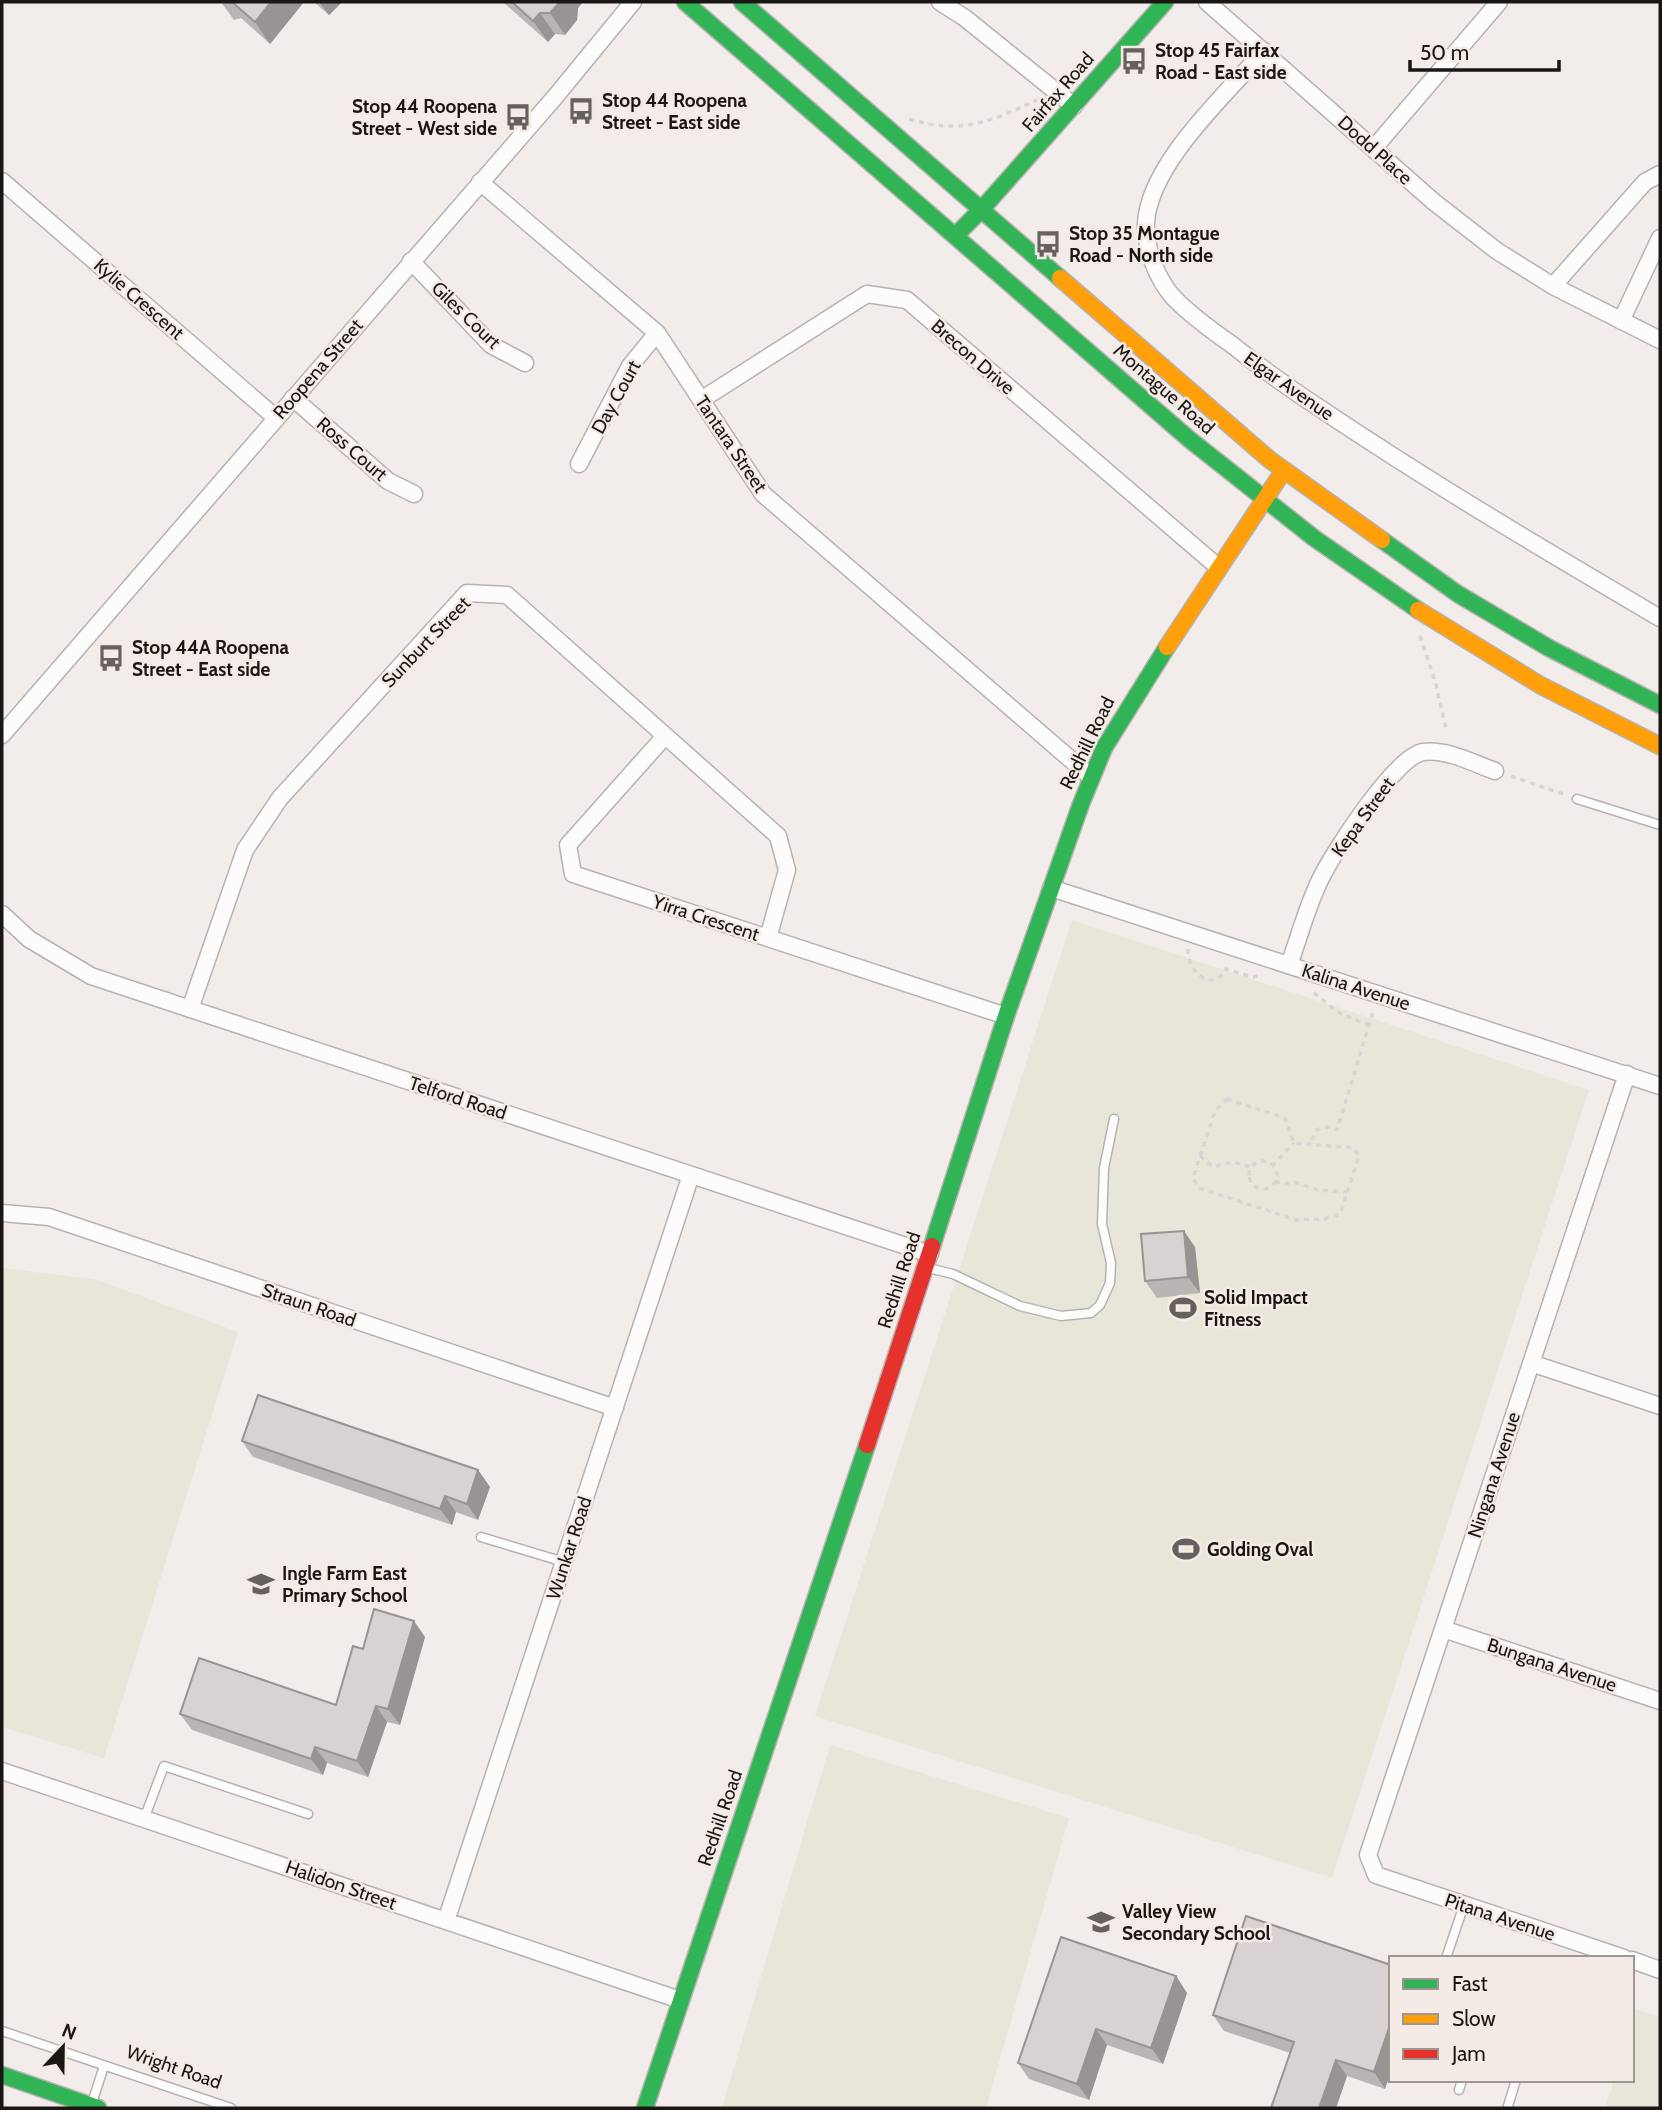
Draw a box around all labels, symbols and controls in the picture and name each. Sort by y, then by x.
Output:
scale bar [1410,28,1559,72]
place label: Stop 45 Fairfax Road - East side [1155,39,1287,84]
text: 50 m [1420,40,1469,65]
bus stop icon: Stop 45 Fairfax Road - East side [1119,46,1149,76]
street label: Fairfax Road [1017,48,1099,136]
place label: Stop 44 Roopena Street - East side [602,89,748,134]
place label: Stop 44 Roopena Street - West side [352,95,498,140]
bus stop icon: Stop 44 Roopena Street - East side [566,96,596,126]
bus stop icon: Stop 44 Roopena Street - West side [503,102,533,132]
street label: Dodd Place [1333,111,1417,190]
place label: Stop 35 Montague Road - North side [1069,222,1220,267]
bus stop icon: Stop 35 Montague Road - North side [1033,229,1063,259]
street label: Kylie Crescent [89,254,189,345]
street label: Giles Court [427,276,506,354]
street label: Roopena Street [268,314,368,424]
street label: Brecon Drive [927,314,1020,400]
street label: Montague Road [1109,339,1219,439]
street label: Elgar Avenue [1240,347,1338,425]
street label: Day Court [586,356,646,438]
street label: Tantara Street [690,391,772,497]
street label: Ross Court [312,412,392,486]
street label: Sunburt Street [377,591,476,692]
place label: Stop 44A Roopena Street - East side [132,636,289,681]
bus stop icon: Stop 44A Roopena Street - East side [96,643,126,673]
street label: Redhill Road [1055,693,1119,793]
street label: Kepa Street [1326,772,1400,861]
street label: Yirra Crescent [649,890,763,946]
street label: Kalina Avenue [1299,959,1413,1015]
street label: Telford Road [406,1071,510,1125]
street label: Redhill Road [873,1229,925,1331]
street label: Straun Road [259,1278,359,1332]
place label: Solid Impact Fitness [1204,1286,1308,1331]
sports icon: Solid Impact Fitness [1168,1293,1198,1323]
street label: Ningana Avenue [1463,1409,1525,1541]
street label: Wunkar Road [542,1494,596,1602]
sports icon: Golding Oval [1171,1534,1201,1564]
place label: Golding Oval [1207,1538,1313,1561]
place label: Ingle Farm East Primary School [282,1562,408,1607]
school or university icon: Ingle Farm East Primary School [246,1569,276,1599]
street label: Bungana Avenue [1484,1633,1620,1697]
street label: Redhill Road [693,1767,747,1869]
street label: Halidon Street [283,1855,400,1915]
street label: Pitana Avenue [1442,1888,1558,1946]
place label: Valley View Secondary School [1122,1900,1271,1945]
school or university icon: Valley View Secondary School [1086,1907,1116,1937]
legend [1389,1956,1634,2082]
text: Fast [1452,1971,1488,1996]
text: Slow [1452,2006,1496,2031]
north arrow [28,2012,98,2082]
text: N [59,2019,80,2045]
street label: Wright Road [123,2040,225,2094]
text: Jam [1451,2041,1486,2066]

